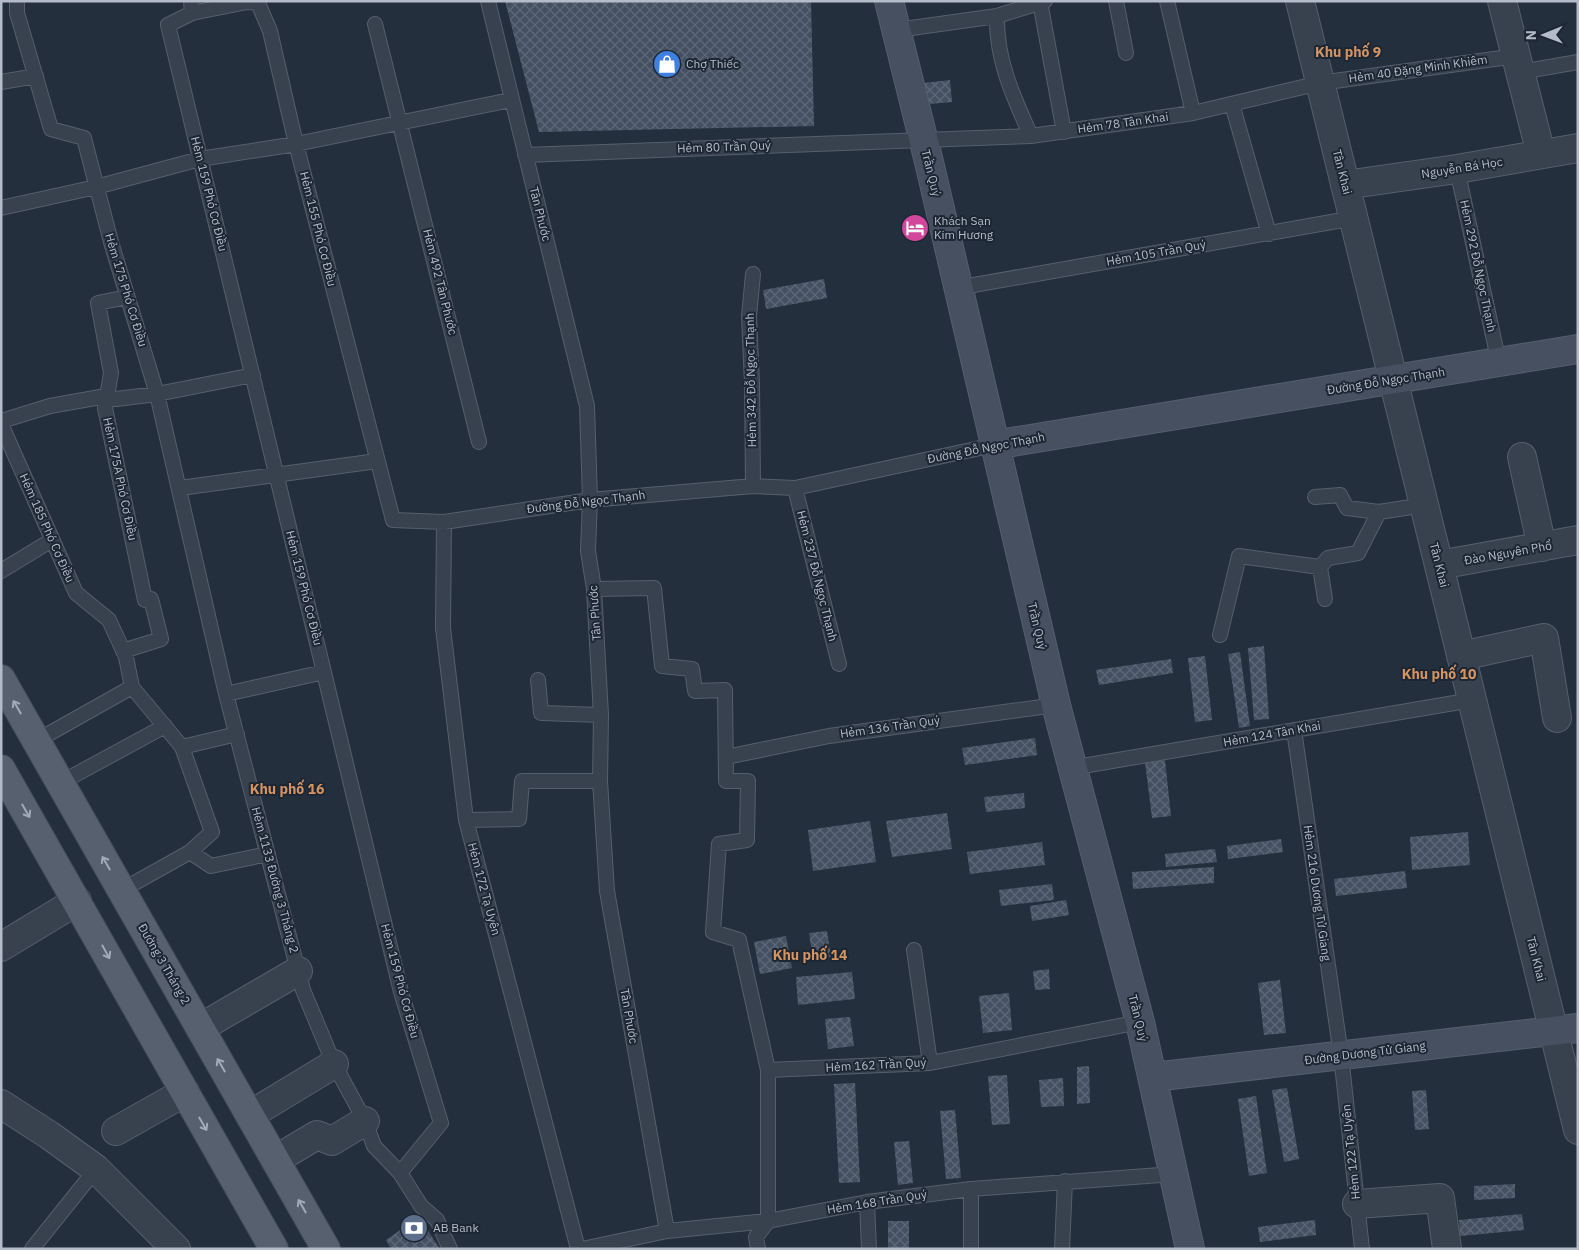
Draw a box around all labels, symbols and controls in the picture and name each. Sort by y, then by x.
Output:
north arrow [1519,10,1569,60]
text: N [1522,30,1540,40]
district label: Khu phố 9 [1315,42,1381,61]
shop icon: Chợ Thiếc [652,49,682,79]
street label: Hẻm 40 Đặng Minh Khiêm [1348,51,1488,86]
place label: Chợ Thiếc [686,56,739,71]
street label: Hẻm 78 Tân Khai [1077,109,1169,136]
street label: Hẻm 159 Phó Cơ Điều [188,135,231,253]
street label: Hẻm 80 Trần Quý [677,137,771,156]
street label: Trần Quý [918,148,945,198]
street label: Tân Khai [1330,148,1355,196]
street label: Nguyễn Bá Học [1420,154,1504,181]
street label: Hẻm 155 Phó Cơ Điều [297,170,340,288]
street label: Tân Phước [526,185,555,243]
street label: Hẻm 292 Đỗ Ngọc Thạnh [1457,199,1500,333]
hotel icon: Khách Sạn Kim Hương [900,213,930,243]
place label: Khách Sạn Kim Hương [934,213,994,242]
street label: Hẻm 492 Tân Phước [420,227,461,336]
street label: Hẻm 175 Phó Cơ Điều [102,231,151,348]
street label: Hẻm 105 Trần Quý [1105,236,1207,269]
street label: Hẻm 342 Đỗ Ngọc Thạnh [742,313,759,447]
street label: Đường Đỗ Ngọc Thạnh [1326,364,1446,397]
street label: Hẻm 175A Phó Cơ Điều [100,416,141,542]
street label: Đường Đỗ Ngọc Thạnh [926,429,1046,466]
street label: Hẻm 185 Phó Cơ Điều [17,471,78,585]
street label: Đường Đỗ Ngọc Thạnh [526,487,646,516]
street label: Hẻm 237 Đỗ Ngọc Thạnh [794,509,841,643]
street label: Hẻm 159 Phó Cơ Điều [283,529,326,647]
street label: Đào Nguyên Phổ [1463,537,1553,568]
street label: Tân Khai [1427,541,1452,589]
street label: Tân Phước [585,585,604,641]
street label: Trần Quý [1025,601,1050,651]
district label: Khu phố 10 [1402,664,1476,683]
one-way arrow [12,700,21,715]
street label: Hẻm 136 Trần Quý [839,712,941,741]
street label: Hẻm 124 Tân Khai [1222,718,1322,749]
district label: Khu phố 16 [250,779,324,798]
one-way arrow [21,804,31,818]
street label: Hẻm 1133 Đường 3 Tháng 2 [249,805,302,955]
street label: Hẻm 216 Dương Tử Giang [1301,824,1335,963]
street label: Hẻm 172 Tạ Uyên [465,841,504,937]
one-way arrow [101,856,111,871]
street label: Đường 3 Tháng 2 [135,921,194,1007]
street label: Hẻm 159 Phó Cơ Điều [378,922,423,1040]
street label: Tân Khai [1524,935,1549,983]
one-way arrow [102,945,112,959]
district label: Khu phố 14 [773,945,847,964]
street label: Tân Phước [617,987,642,1045]
street label: Trần Quý [1125,993,1152,1043]
street label: Đường Dương Tử Giang [1303,1038,1427,1067]
street label: Hẻm 162 Trần Quý [825,1054,927,1075]
one-way arrow [216,1059,226,1073]
street label: Hẻm 122 Tạ Uyên [1338,1104,1363,1200]
one-way arrow [199,1117,209,1131]
street label: Hẻm 168 Trần Quý [826,1186,928,1217]
one-way arrow [297,1199,307,1214]
bank icon: AB Bank [399,1213,429,1243]
place label: AB Bank [433,1220,479,1235]

